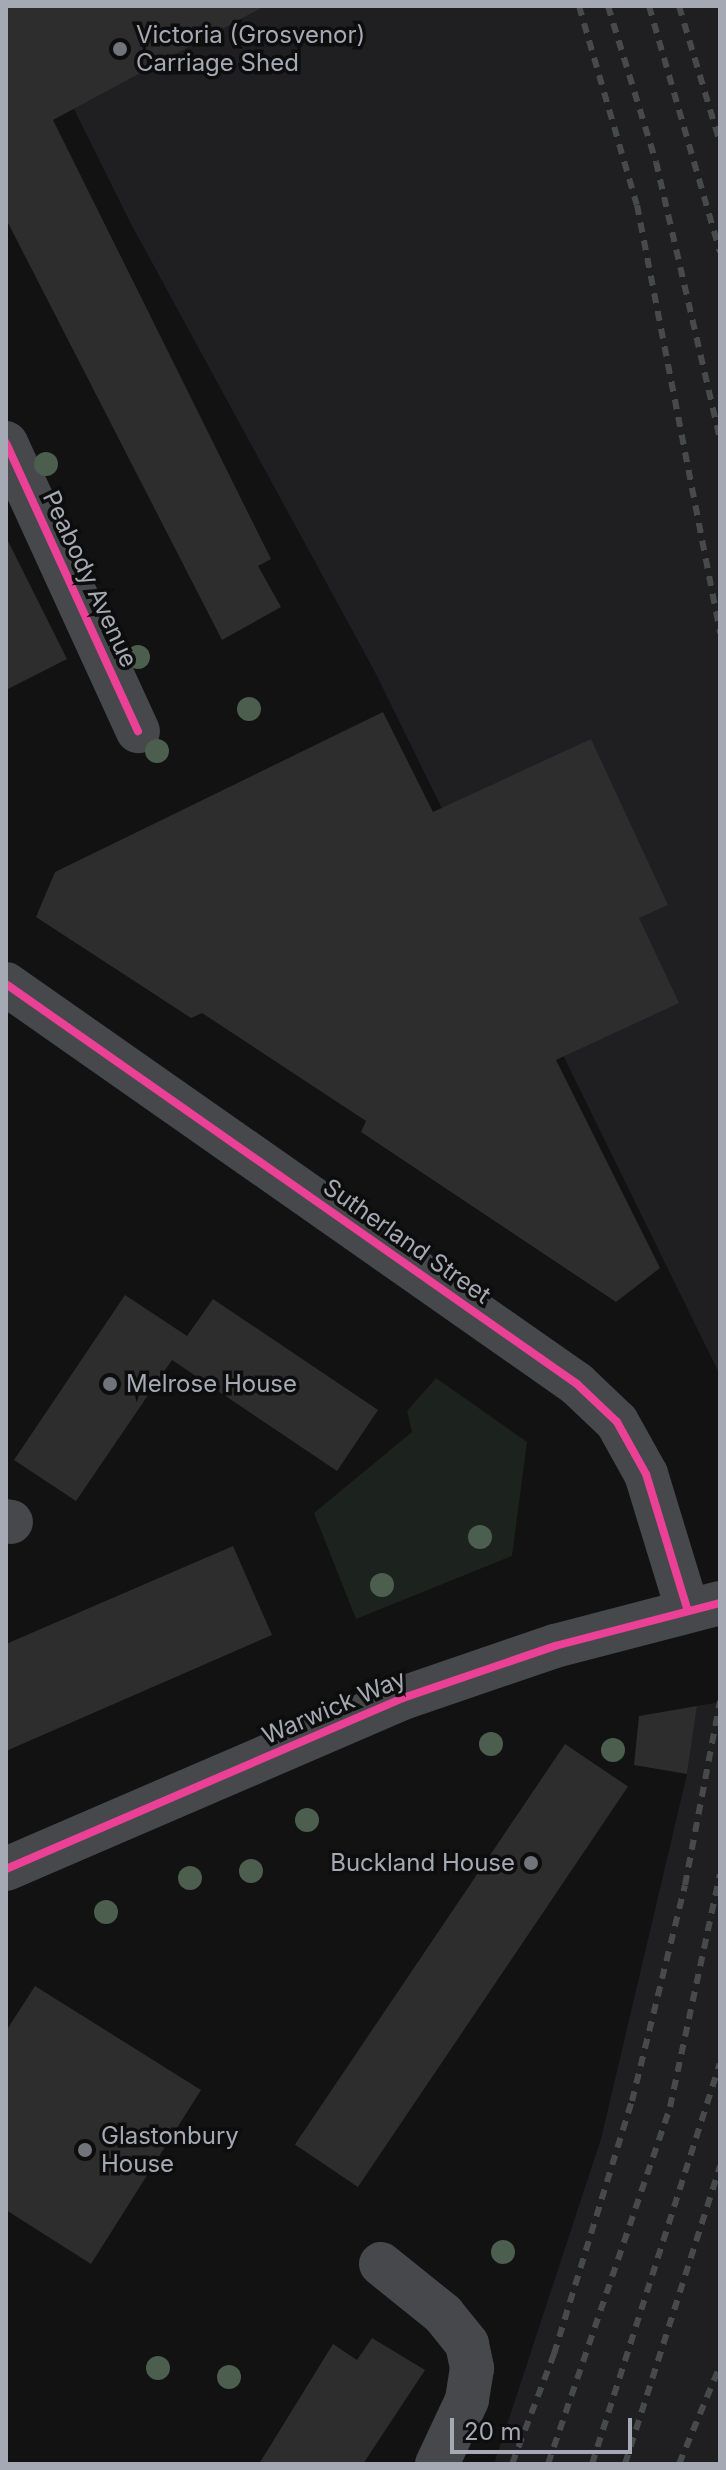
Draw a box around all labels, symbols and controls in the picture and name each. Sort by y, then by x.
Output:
place label: Victoria (Grosvenor) Carriage Shed [136,21,365,77]
marker: Victoria (Grosvenor) Carriage Shed [111,40,129,58]
street label: Peabody Avenue [37,486,143,672]
street label: Sutherland Street [318,1173,496,1309]
place label: Melrose House [126,1370,297,1398]
marker: Melrose House [101,1375,119,1393]
street label: Warwick Way [258,1664,410,1750]
place label: Buckland House [330,1849,515,1877]
marker: Buckland House [522,1854,540,1872]
place label: Glastonbury House [101,2122,239,2178]
marker: Glastonbury House [76,2141,94,2159]
scale bar [454,2402,636,2452]
text: 20 m [464,2417,522,2446]

